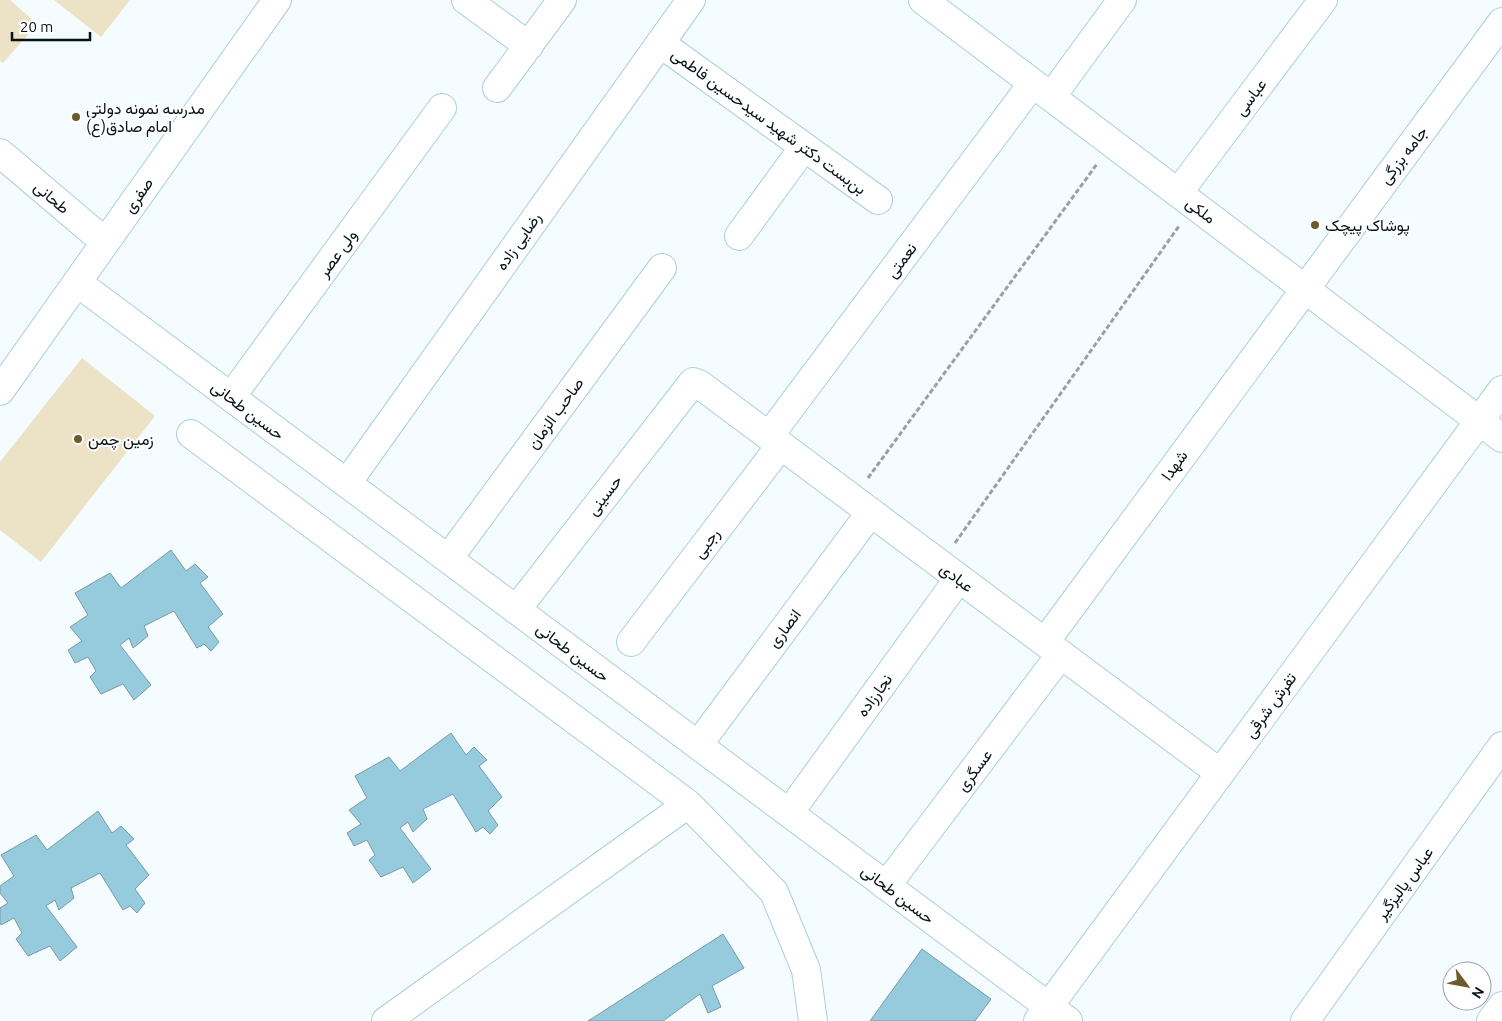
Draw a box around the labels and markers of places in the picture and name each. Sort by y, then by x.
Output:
place label: مدرسه نمونه دولتی امام صادق(ع) [86,99,205,138]
marker: مدرسه نمونه دولتی امام صادق(ع) [70,111,82,123]
place label: پوشاک پیچک [1325,216,1410,237]
marker: پوشاک پیچک [1309,219,1321,231]
place label: زمین چمن [88,430,154,451]
marker: زمین چمن [72,433,84,445]

